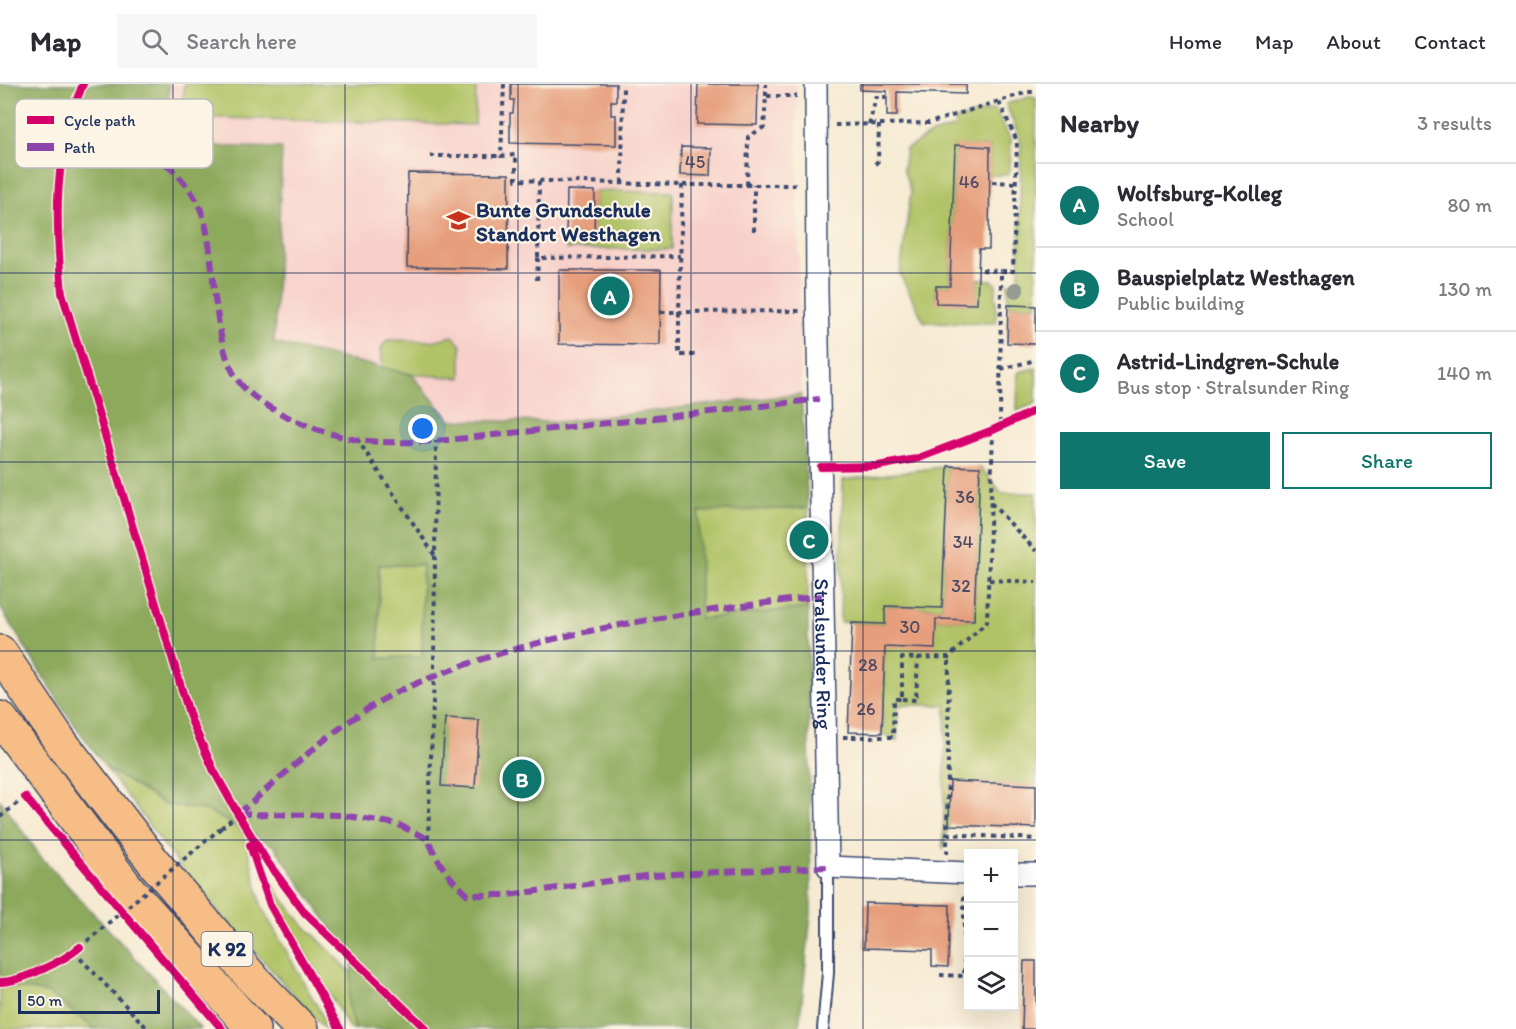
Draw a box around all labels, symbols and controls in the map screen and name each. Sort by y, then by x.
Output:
search box [117,14,537,68]
text: Map [30,24,81,58]
icon: search [138,25,171,58]
text: Search here [186,28,297,55]
text: Home [1169,29,1222,54]
text: Map [1255,29,1294,54]
text: About [1327,29,1381,54]
text: Contact [1414,29,1486,54]
legend [15,99,213,168]
text: Nearby [1060,107,1139,139]
text: Cycle path [64,111,136,130]
text: 3 results [1417,111,1492,135]
text: Path [64,138,95,157]
house number: 45 [685,151,705,173]
house number: 46 [959,171,979,193]
text: Wolfsburg-Kolleg [1117,180,1282,207]
text: A [1073,193,1086,217]
text: 80 m [1447,193,1492,217]
place label: Bunte Grundschule Standort Westhagen [476,197,661,247]
text: School [1117,207,1174,231]
school or university icon: Bunte Grundschule Standort Westhagen [445,208,471,234]
text: Bauspielplatz Westhagen [1117,264,1355,291]
pin: A [590,274,630,318]
text: B [1073,277,1086,301]
text: 130 m [1438,277,1492,301]
text: Public building [1117,291,1244,315]
text: Astrid-Lindgren-Schule [1117,348,1339,375]
text: C [1073,361,1086,385]
text: 140 m [1437,361,1492,385]
text: Bus stop · Stralsunder Ring [1117,375,1349,399]
your location [408,414,437,443]
button: Save [1060,432,1270,489]
button: Share [1282,432,1492,489]
house number: 36 [955,486,975,508]
pin: C [790,518,828,562]
house number: 34 [953,531,973,553]
house number: 32 [951,575,971,597]
street label: Stralsunder Ring [810,578,838,730]
house number: 30 [900,616,920,638]
house number: 28 [858,654,878,676]
house number: 26 [857,698,876,720]
pin: B [502,756,542,802]
map controls [964,849,1018,1011]
button: + [964,849,1018,903]
button: − [964,903,1018,957]
road number: K 92 [202,932,252,966]
button: layers [964,957,1018,1011]
scale bar [18,987,160,1014]
text: 50 m [27,991,62,1010]

